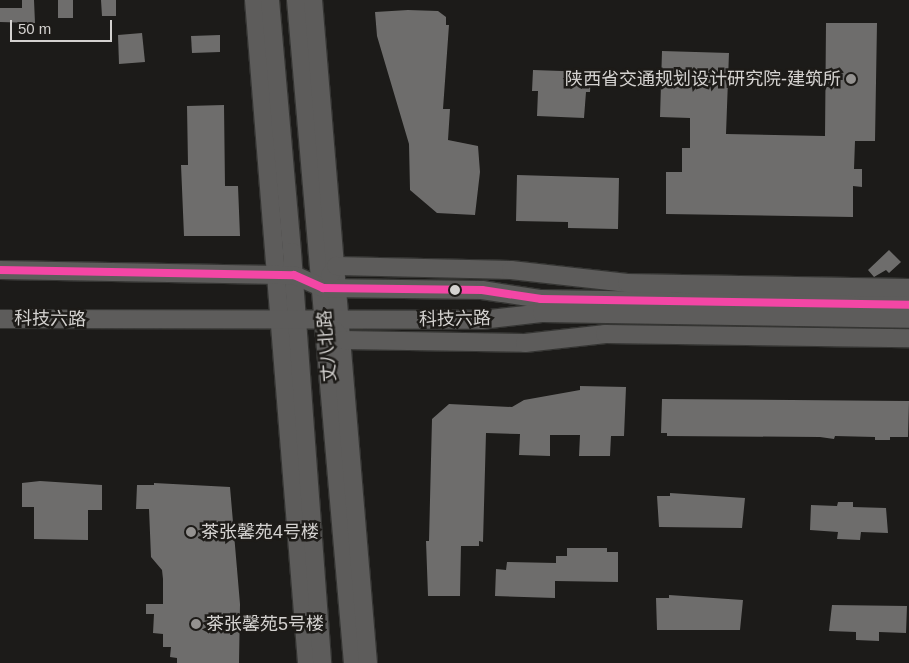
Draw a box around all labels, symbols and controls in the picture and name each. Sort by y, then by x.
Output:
scale bar [12,10,115,42]
text: 50 m [18,20,51,37]
place label: 陕西省交通规划设计研究院-建筑所 [565,68,841,90]
marker: 陕西省交通规划设计研究院-建筑所 [845,73,857,85]
unlabelled marker [450,285,460,295]
street label: 科技六路 [14,308,86,330]
street label: 科技六路 [419,308,491,330]
street label: 丈八北路 [314,309,340,383]
place label: 茶张馨苑4号楼 [201,521,319,543]
marker: 茶张馨苑4号楼 [185,526,197,538]
place label: 茶张馨苑5号楼 [206,613,324,635]
marker: 茶张馨苑5号楼 [190,618,202,630]

